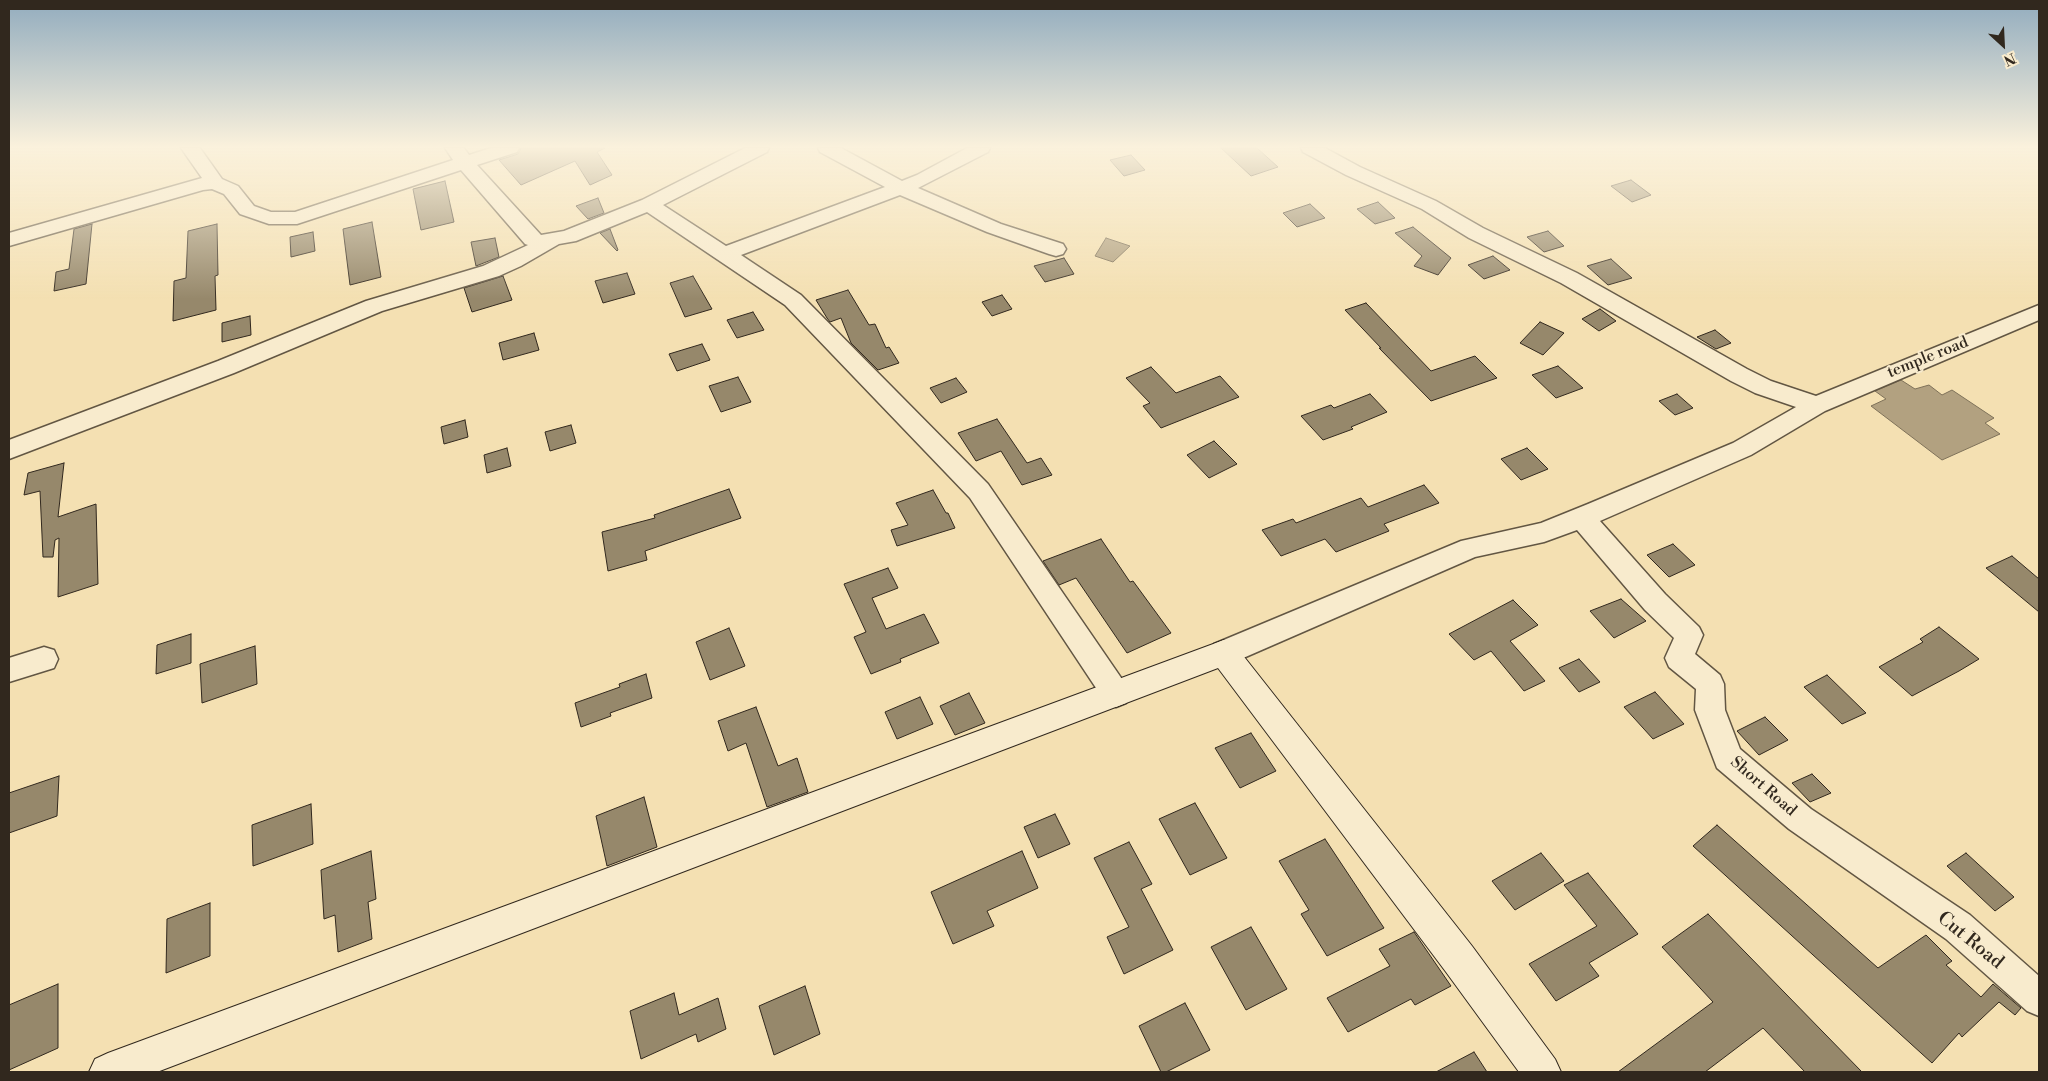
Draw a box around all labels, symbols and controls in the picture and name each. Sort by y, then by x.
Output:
north arrow [1978,20,2028,70]
text: N [2001,48,2018,69]
street label: temple road [1885,333,1971,383]
street label: Short Road [1726,753,1800,821]
street label: Cut Road [1932,907,2008,975]

